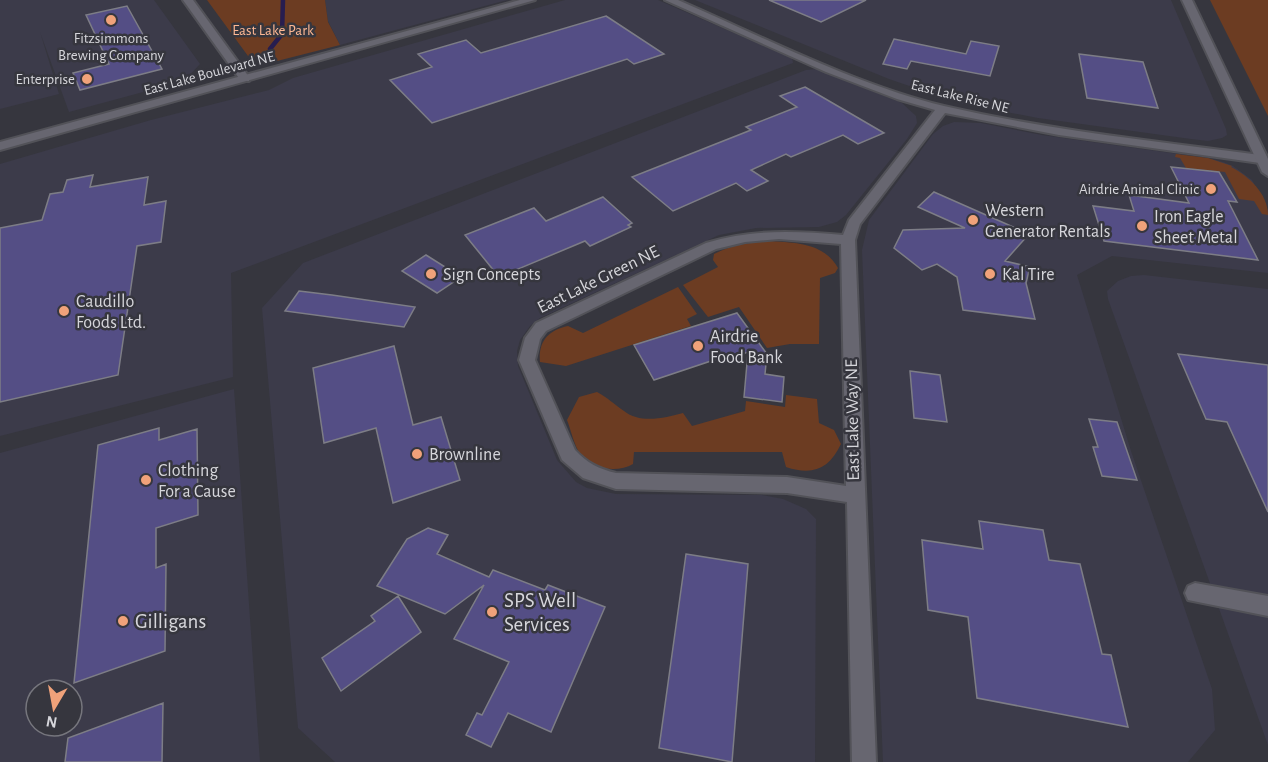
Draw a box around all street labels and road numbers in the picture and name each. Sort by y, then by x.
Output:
street label: East Lake Boulevard NE [142,49,276,98]
street label: East Lake Rise NE [909,77,1010,116]
street label: East Lake Green NE [535,243,662,317]
street label: East Lake Way NE [843,359,863,481]

